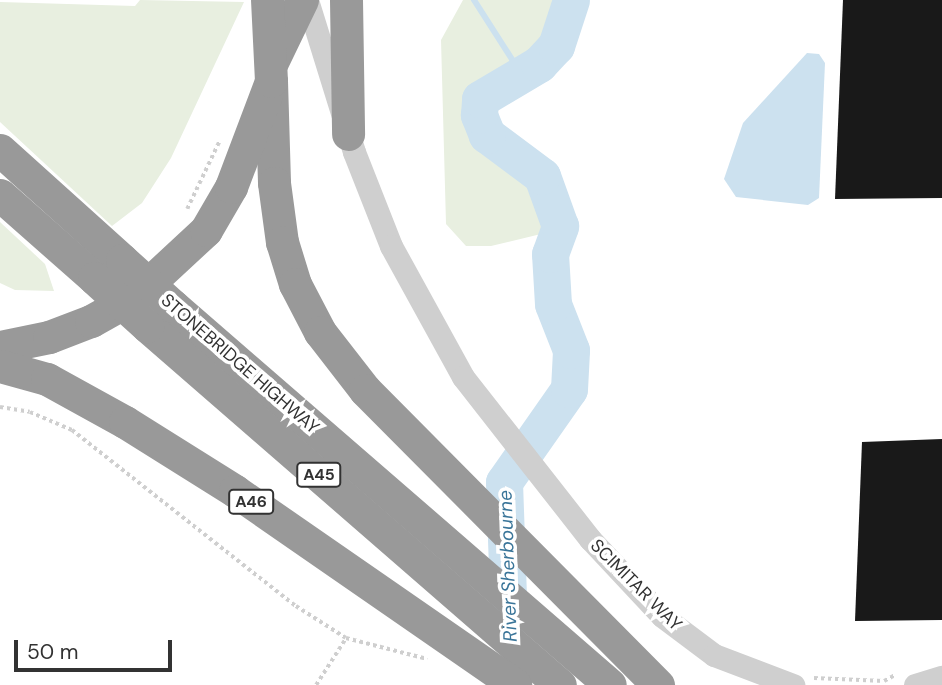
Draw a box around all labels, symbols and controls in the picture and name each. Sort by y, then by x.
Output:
street label: STONEBRIDGE HIGHWAY [157,289,323,439]
road number: A45 [296,462,342,488]
road number: A46 [226,489,276,514]
water label: River Sherbourne [494,490,522,642]
street label: SCIMITAR WAY [586,535,686,635]
scale bar [18,626,175,670]
text: 50 m [27,638,78,666]

